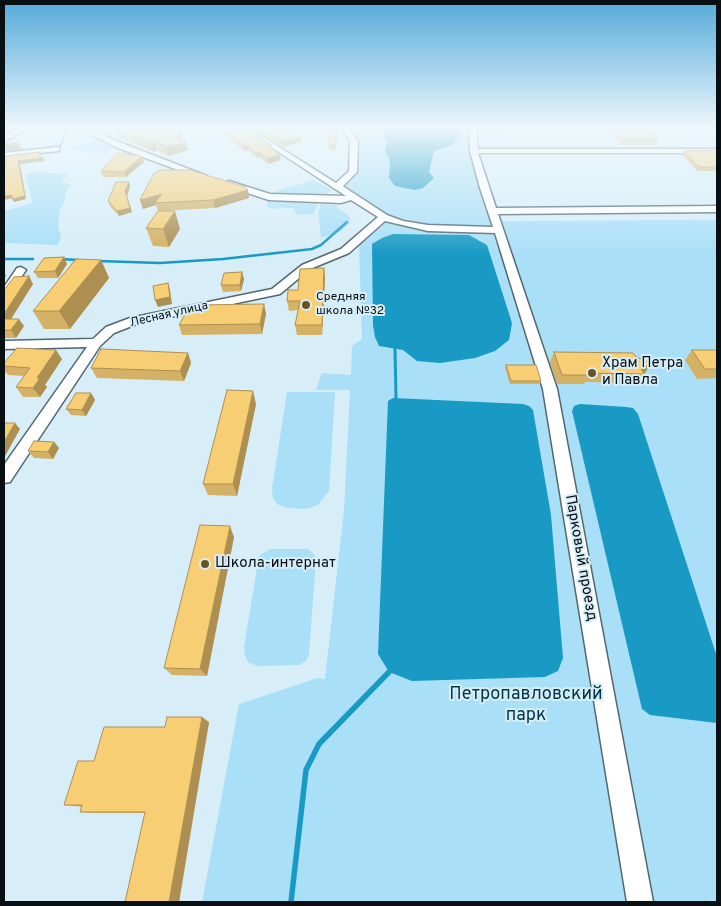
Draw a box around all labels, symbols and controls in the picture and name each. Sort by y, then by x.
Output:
place label: Средняя школа №32 [316,291,384,319]
street label: Лесная улица [129,299,209,331]
marker: Средняя школа №32 [300,299,312,311]
place label: Храм Петра и Павла [602,355,683,390]
marker: Храм Петра и Павла [586,367,598,379]
street label: Парковый проезд [560,493,600,623]
place label: Школа-интернат [215,555,336,573]
marker: Школа-интернат [199,558,211,570]
park label: Петропавловский парк [449,684,603,726]

